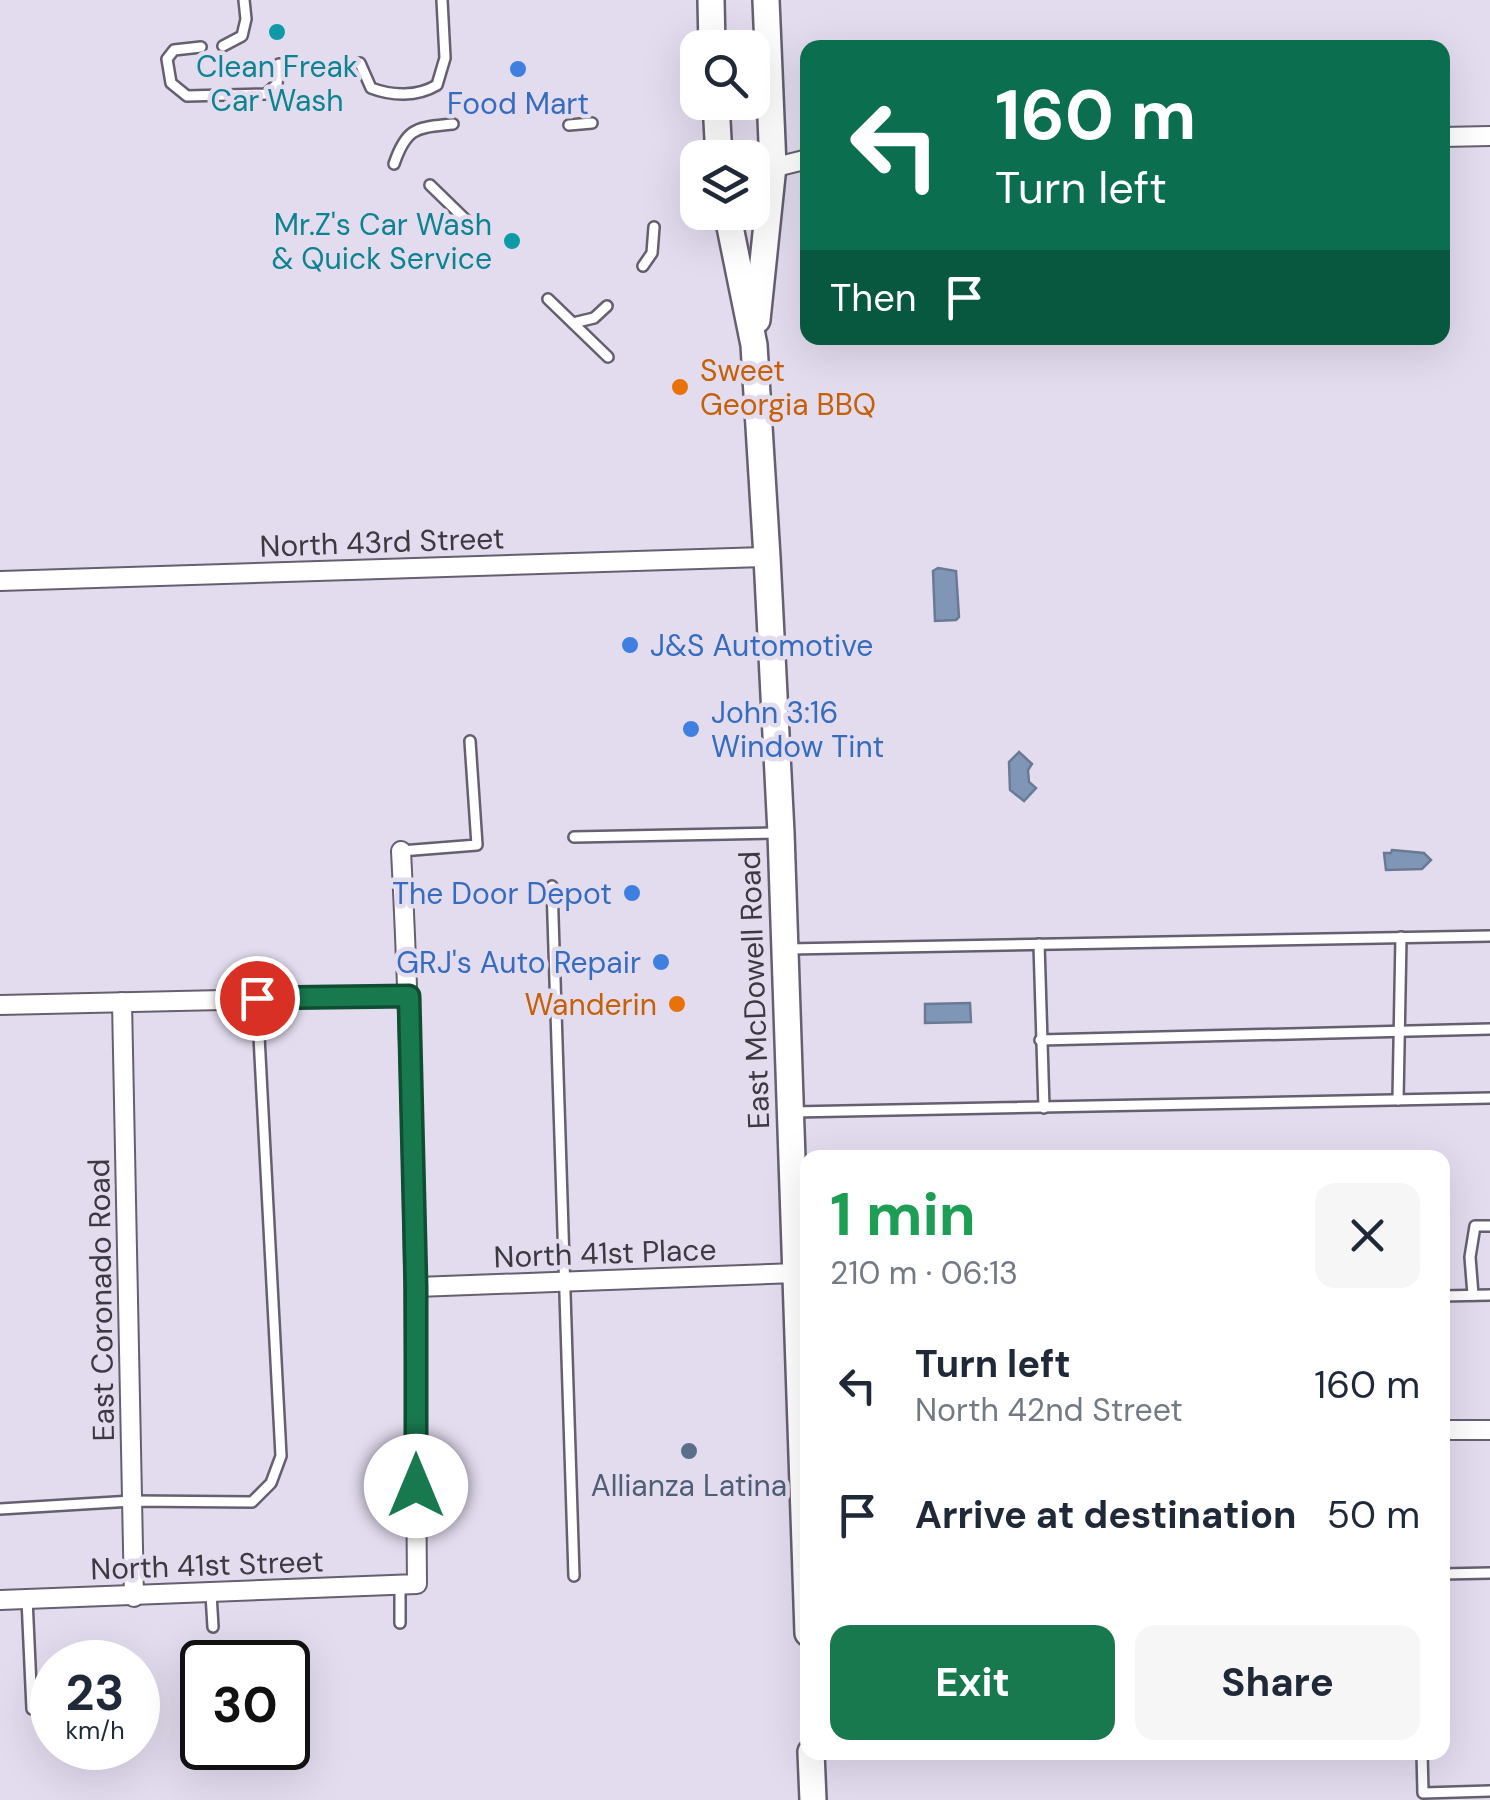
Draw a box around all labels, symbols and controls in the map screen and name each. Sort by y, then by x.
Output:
marker: Clean Freak Car Wash [266,21,288,43]
map controls [680,30,770,230]
button: search [680,30,770,120]
place label: Clean Freak Car Wash [196,47,358,120]
marker: Food Mart [507,58,529,80]
text: 160 m [995,70,1196,161]
icon: left [830,80,960,210]
place label: Food Mart [447,84,589,123]
button: layers [680,140,770,230]
text: Turn left [995,158,1167,217]
place label: Mr.Z's Car Wash & Quick Service [271,205,492,278]
marker: Mr.Z's Car Wash & Quick Service [501,230,523,252]
icon: arrive [937,270,992,325]
text: Then [830,273,917,323]
place label: Sweet Georgia BBQ [700,351,876,424]
marker: Sweet Georgia BBQ [669,376,691,398]
street label: North 43rd Street [259,518,505,566]
place label: J&S Automotive [650,626,873,665]
marker: J&S Automotive [619,634,641,656]
place label: John 3:16 Window Tint [711,693,884,766]
marker: John 3:16 Window Tint [680,718,702,740]
street label: East McDowell Road [730,850,778,1130]
place label: The Door Depot [392,874,612,913]
marker: The Door Depot [621,882,643,904]
place label: GRJ's Auto Repair [396,943,641,982]
marker: GRJ's Auto Repair [650,951,672,973]
pin [215,956,300,1041]
icon: arrive [230,971,285,1026]
place label: Wanderin [525,985,657,1024]
marker: Wanderin [666,993,688,1015]
street label: East Coronado Road [79,1158,123,1442]
text: 1 min [830,1175,976,1254]
button: close [1315,1183,1420,1288]
street label: North 41st Place [493,1230,717,1276]
text: 210 m · 06:13 [830,1252,1018,1294]
text: Turn left [915,1339,1071,1389]
icon: left [830,1358,885,1413]
text: 160 m [1314,1360,1420,1410]
text: North 42nd Street [915,1389,1183,1431]
position arrow [364,1434,468,1538]
marker: Allianza Latina [678,1440,700,1462]
place label: Allianza Latina [591,1466,787,1505]
icon: arrive [830,1488,885,1543]
text: Arrive at destination [915,1490,1297,1540]
text: 50 m [1327,1490,1420,1540]
street label: North 41st Street [90,1541,324,1589]
button: Exit [830,1625,1115,1740]
button: Share [1135,1625,1420,1740]
speed limit sign: 30 [180,1640,310,1770]
text: 23 [66,1660,125,1726]
text: km/h [65,1714,125,1747]

